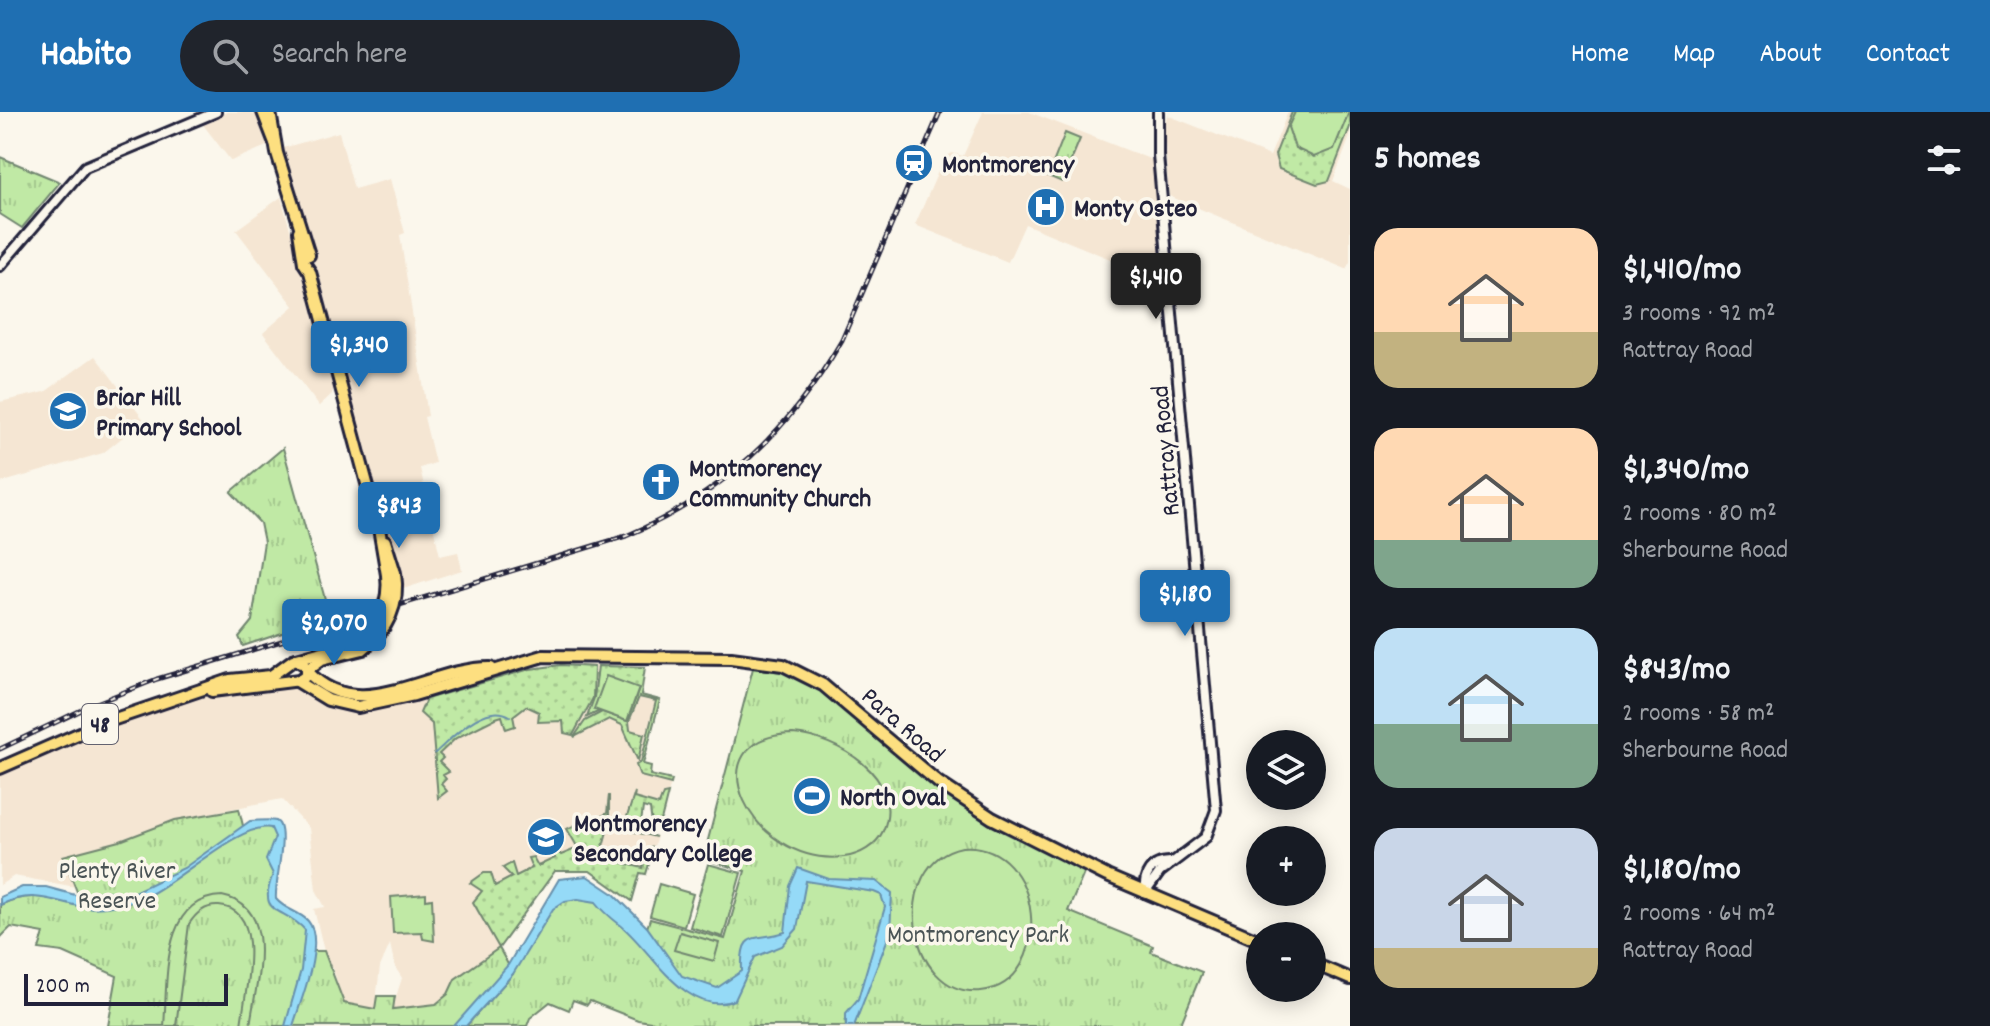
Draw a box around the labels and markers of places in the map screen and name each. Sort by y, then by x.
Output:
station icon: Montmorency [893,142,935,184]
place label: Montmorency [942,148,1075,185]
hospital icon: Monty Osteo [1025,186,1067,228]
place label: Monty Osteo [1074,192,1198,229]
pin: $1,410 [1091,253,1221,321]
pin: $1,340 [294,321,424,389]
place label: Briar Hill Primary School [96,381,242,448]
school or university icon: Briar Hill Primary School [47,390,89,432]
place label: Montmorency Community Church [689,452,871,519]
church icon: Montmorency Community Church [640,461,682,503]
pin: $843 [352,482,446,550]
pin: $1,180 [1120,570,1250,638]
pin: $2,070 [269,599,399,667]
sports icon: North Oval [791,775,833,817]
place label: North Oval [840,781,946,818]
place label: Montmorency Secondary College [574,807,753,874]
school or university icon: Montmorency Secondary College [525,816,567,858]

